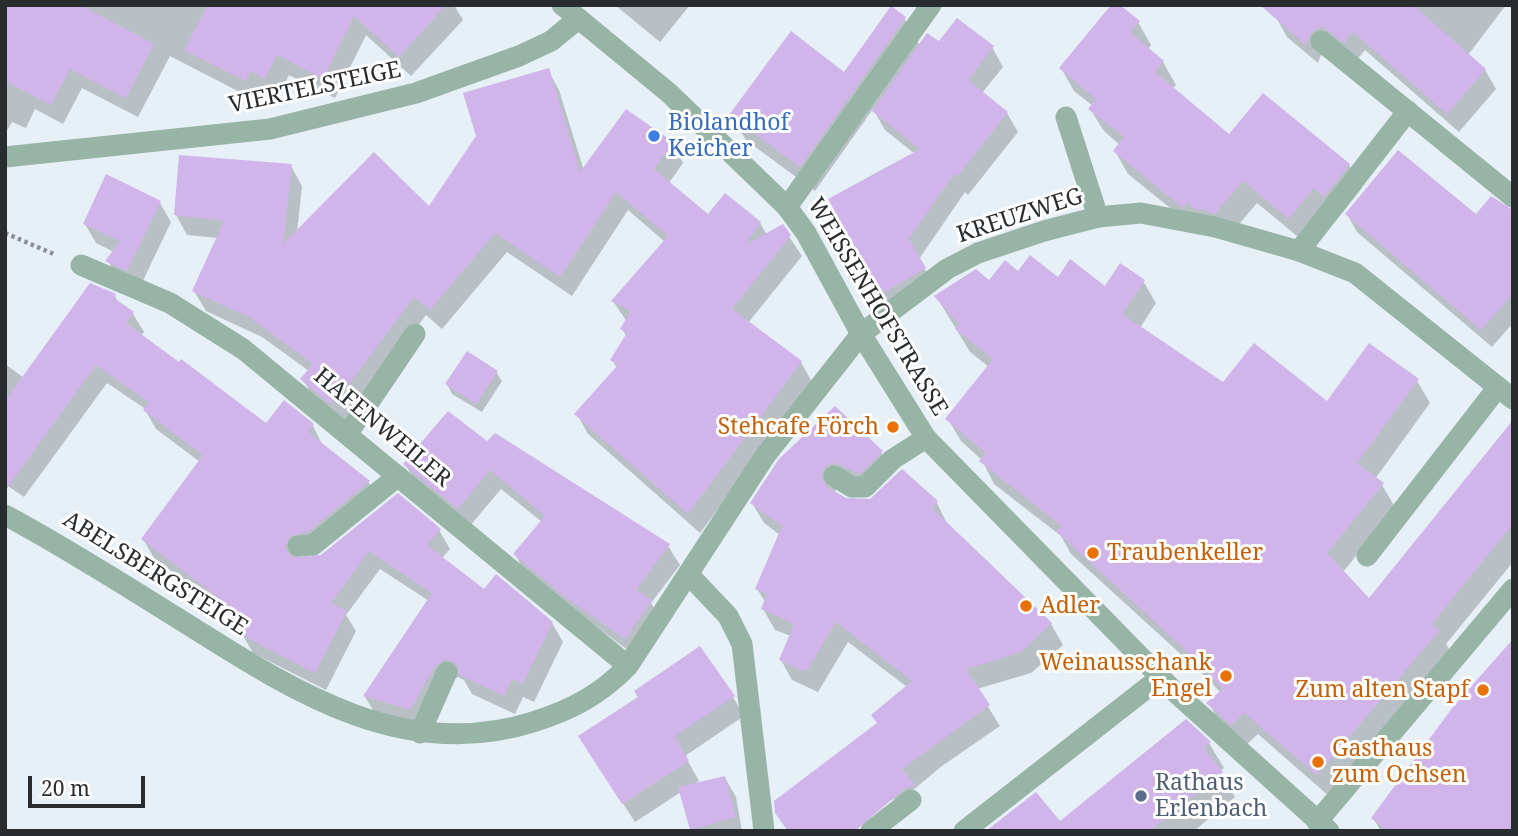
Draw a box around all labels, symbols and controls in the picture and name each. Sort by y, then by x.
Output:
street label: VIERTELSTEIGE [226,56,404,120]
place label: Biolandhof Keicher [668,109,789,163]
marker: Biolandhof Keicher [646,128,662,144]
street label: KREUZWEG [954,183,1086,249]
street label: WEISSENHOFSTRASSE [801,193,953,421]
street label: HAFENWEILER [308,363,456,493]
place label: Stehcafe Förch [718,413,879,441]
marker: Stehcafe Förch [885,419,901,435]
street label: ABELSBERGSTEIGE [58,506,252,642]
place label: Traubenkeller [1107,539,1263,567]
marker: Traubenkeller [1085,545,1101,561]
place label: Adler [1040,592,1100,620]
marker: Adler [1018,598,1034,614]
place label: Weinausschank Engel [1039,649,1212,703]
marker: Weinausschank Engel [1218,668,1234,684]
place label: Zum alten Stapf [1296,676,1469,704]
marker: Zum alten Stapf [1475,682,1491,698]
place label: Gasthaus zum Ochsen [1332,735,1467,789]
marker: Gasthaus zum Ochsen [1310,754,1326,770]
scale bar [32,762,149,806]
place label: Rathaus Erlenbach [1155,769,1267,823]
text: 20 m [41,774,90,802]
marker: Rathaus Erlenbach [1133,788,1149,804]

